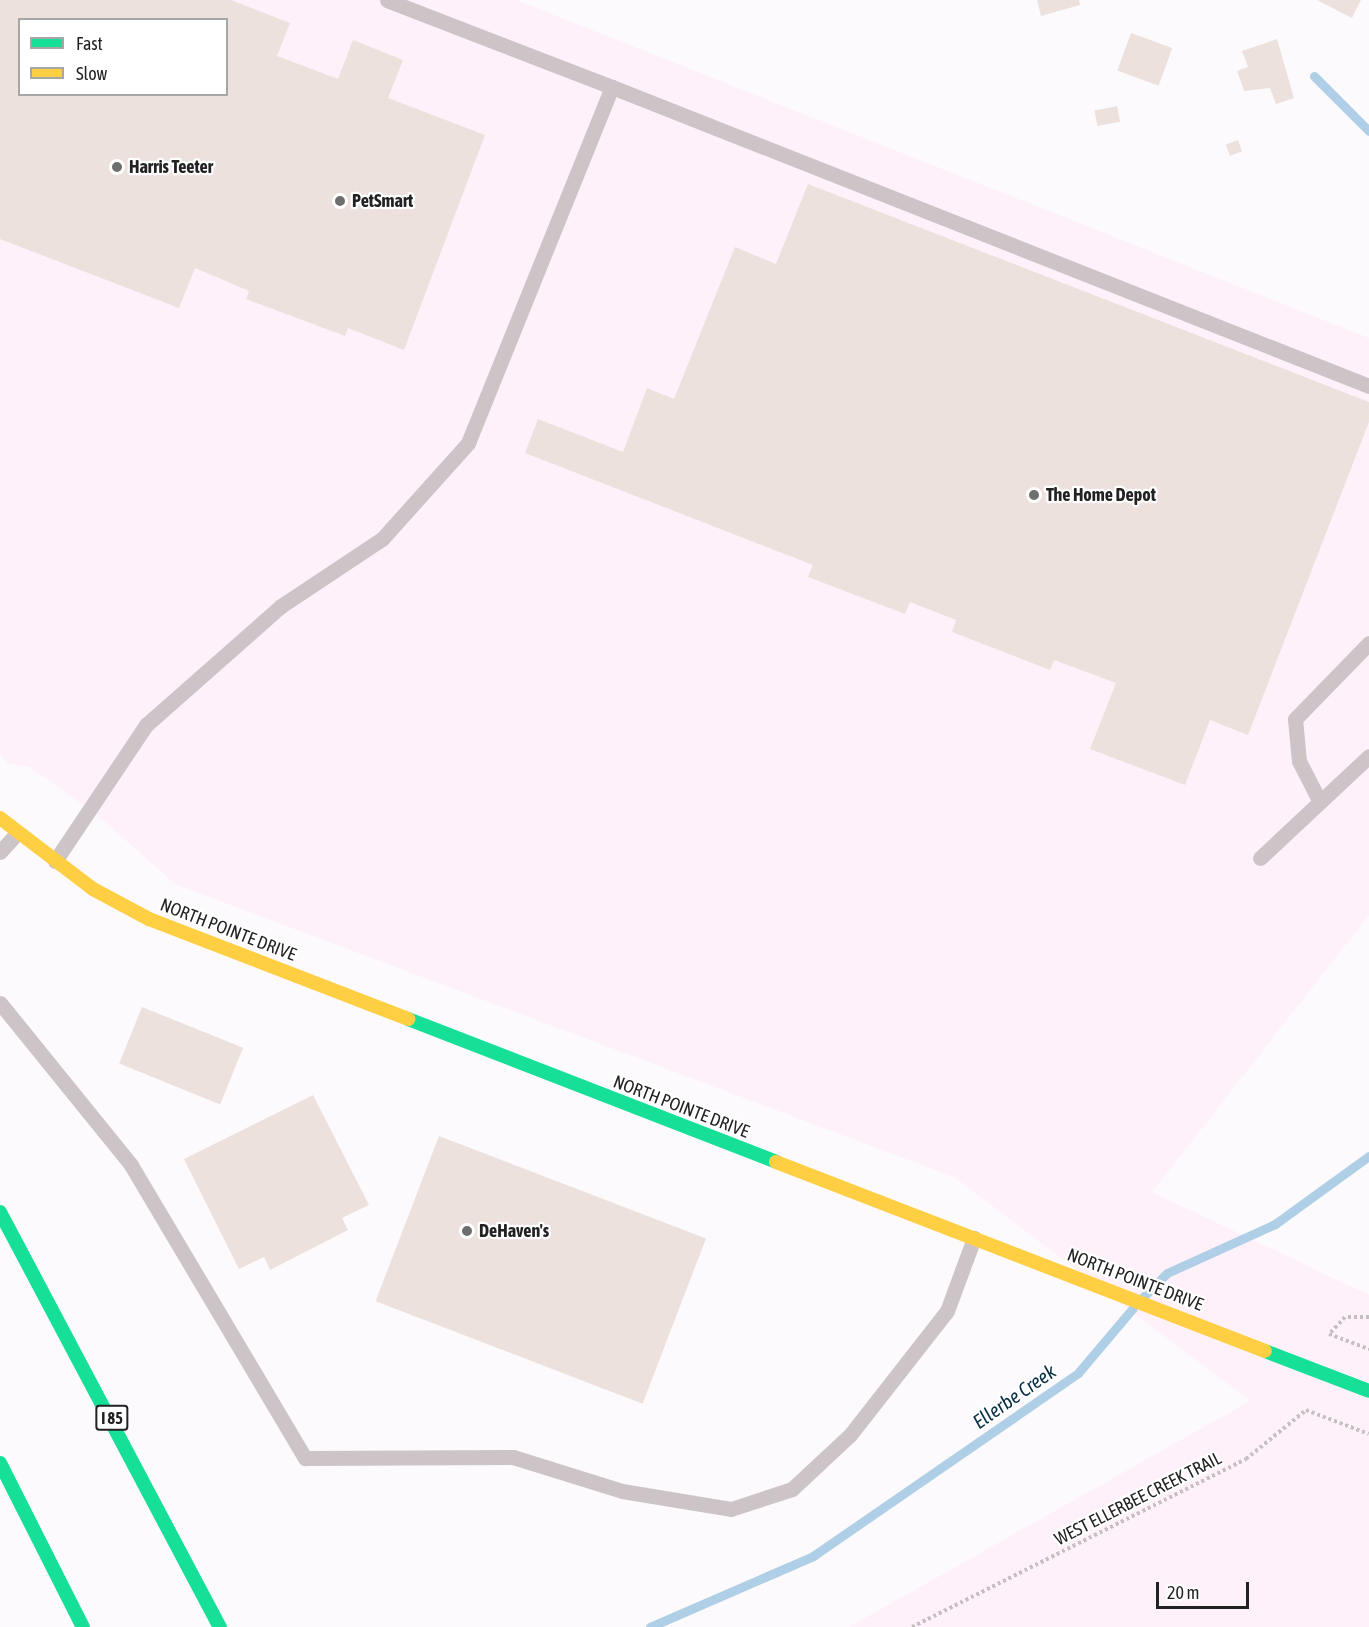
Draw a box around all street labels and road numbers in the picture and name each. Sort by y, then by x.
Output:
street label: NORTH POINTE DRIVE [157,894,299,966]
street label: NORTH POINTE DRIVE [610,1071,752,1143]
street label: NORTH POINTE DRIVE [1064,1244,1206,1316]
road number: I 85 [94,1405,130,1431]
street label: WEST ELLERBEE CREEK TRAIL [1051,1448,1225,1550]

